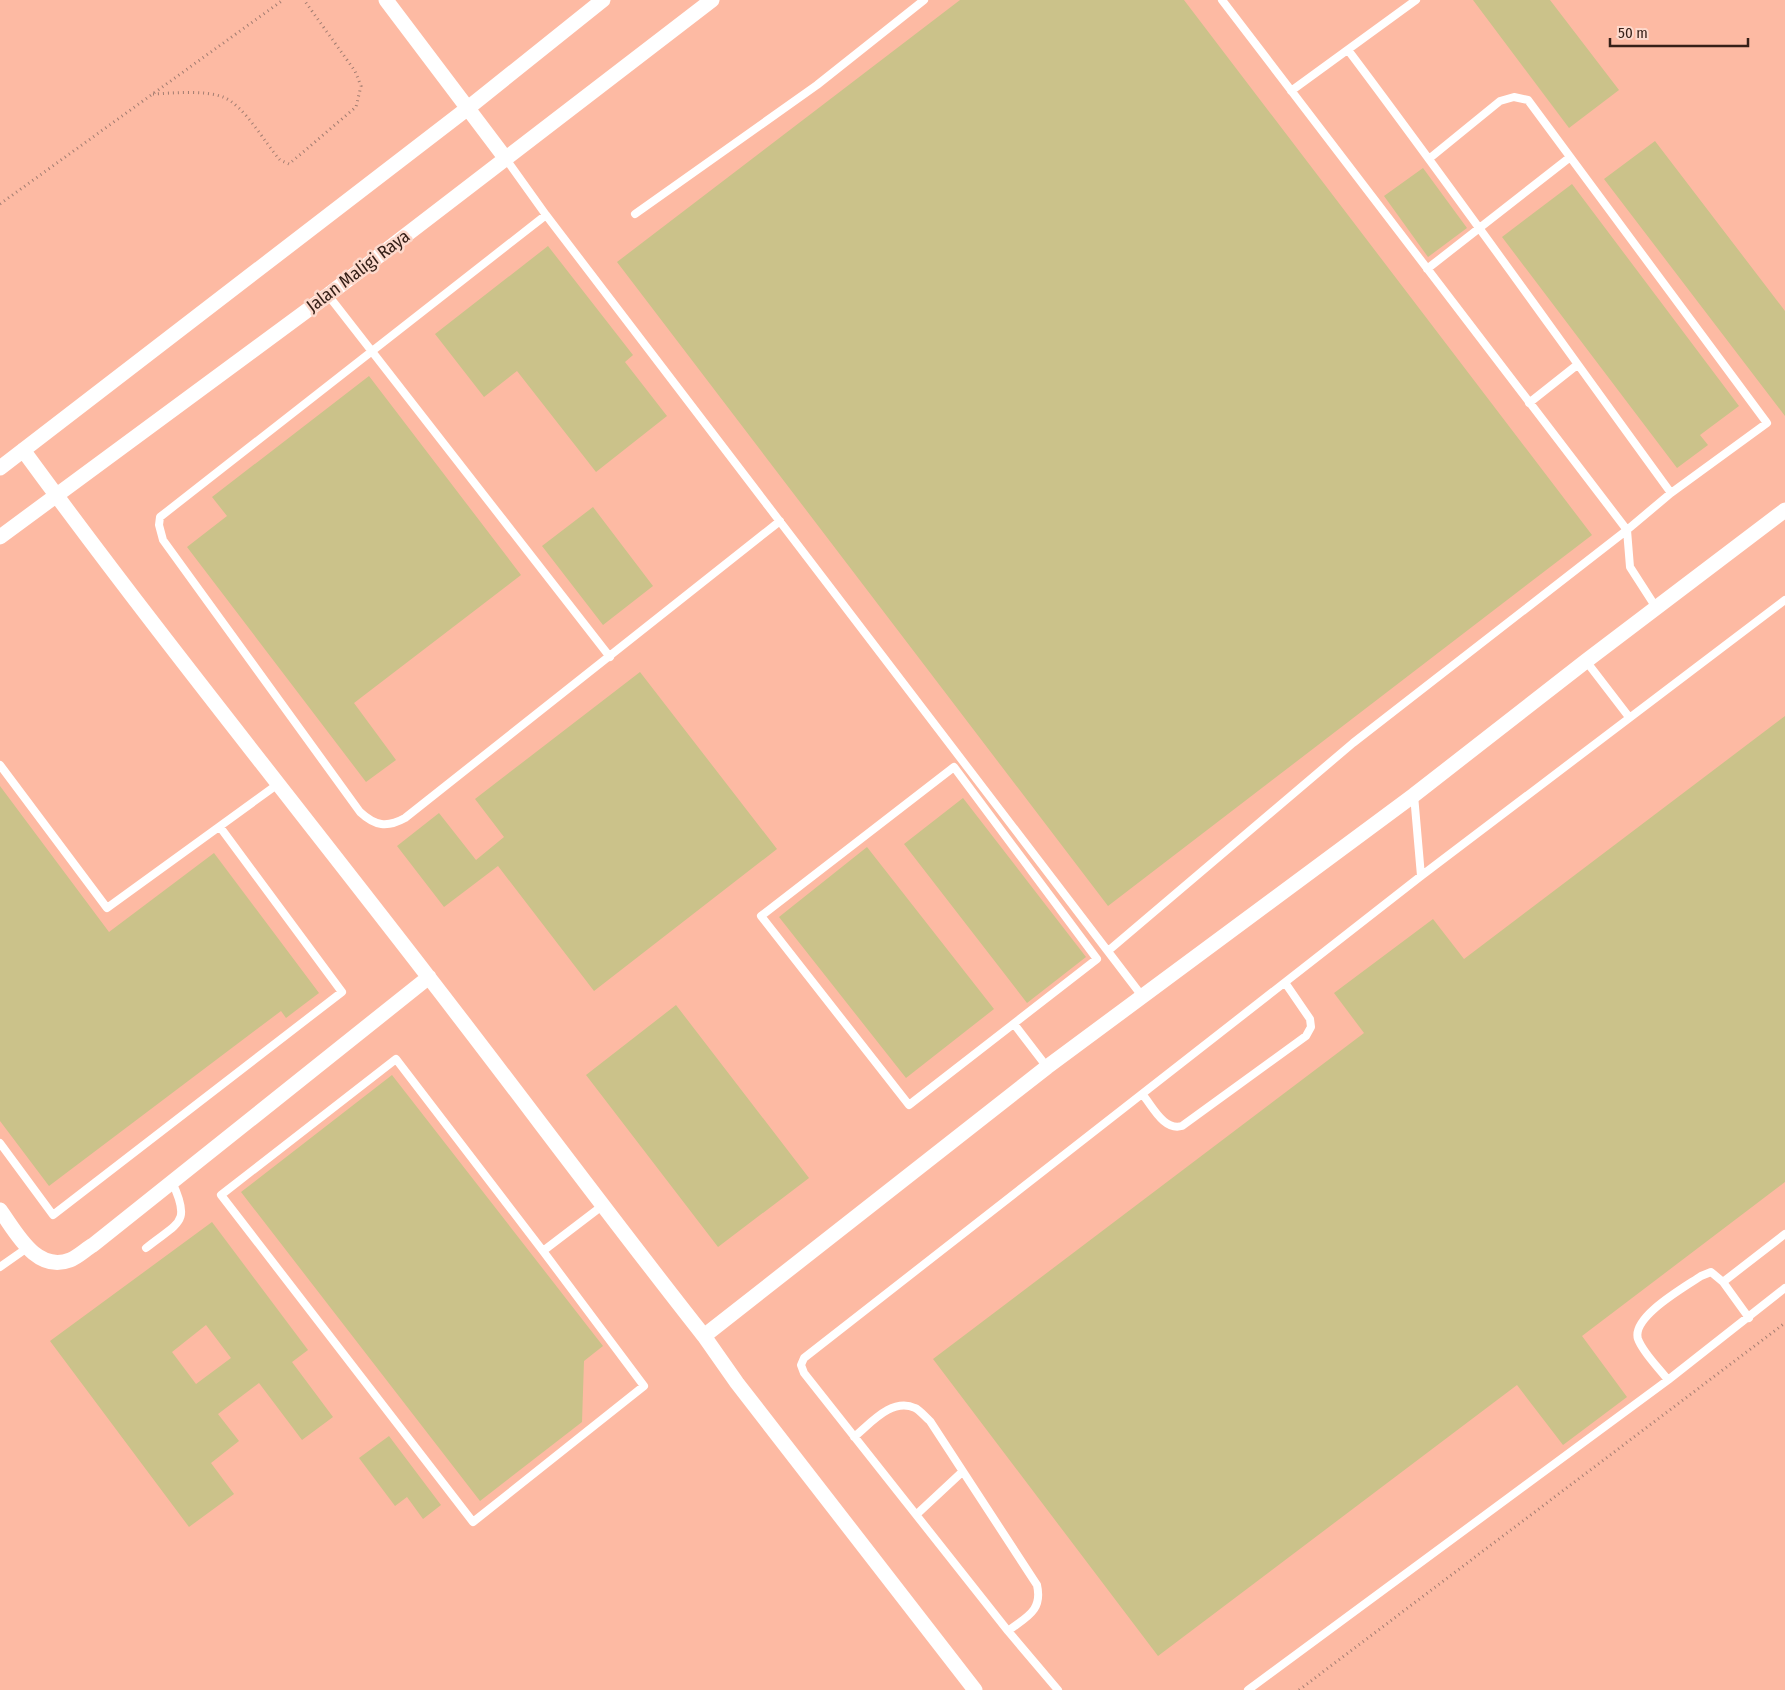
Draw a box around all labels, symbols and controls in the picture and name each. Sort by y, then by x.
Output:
scale bar [1610,15,1748,47]
text: 50 m [1618,24,1648,42]
street label: Jalan Maligi Raya [302,225,414,317]

